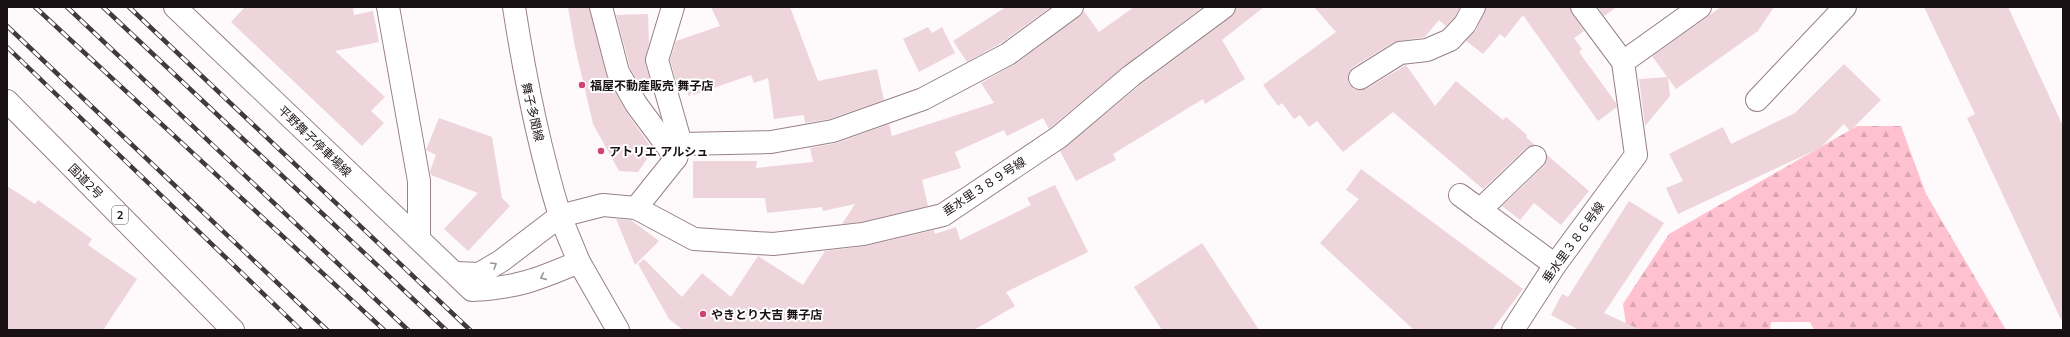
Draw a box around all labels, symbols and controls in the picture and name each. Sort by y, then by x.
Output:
place label: 福屋不動産販売 舞子店 [590,78,713,93]
marker: 福屋不動産販売 舞子店 [577,80,587,90]
street label: 舞子多聞線 [519,81,547,143]
street label: 平野舞子停車場線 [275,102,355,180]
place label: アトリエ アルシュ [609,144,708,159]
marker: アトリエ アルシュ [596,146,606,156]
street label: 垂水里３８９号線 [940,154,1028,218]
street label: 国道2号 [65,160,107,202]
street label: 垂水里３８６号線 [1539,199,1607,285]
road number: 2 [112,206,128,224]
one-way arrow [490,263,497,270]
one-way arrow [540,272,548,280]
place label: やきとり大吉 舞子店 [711,307,822,322]
marker: やきとり大吉 舞子店 [698,309,708,319]

